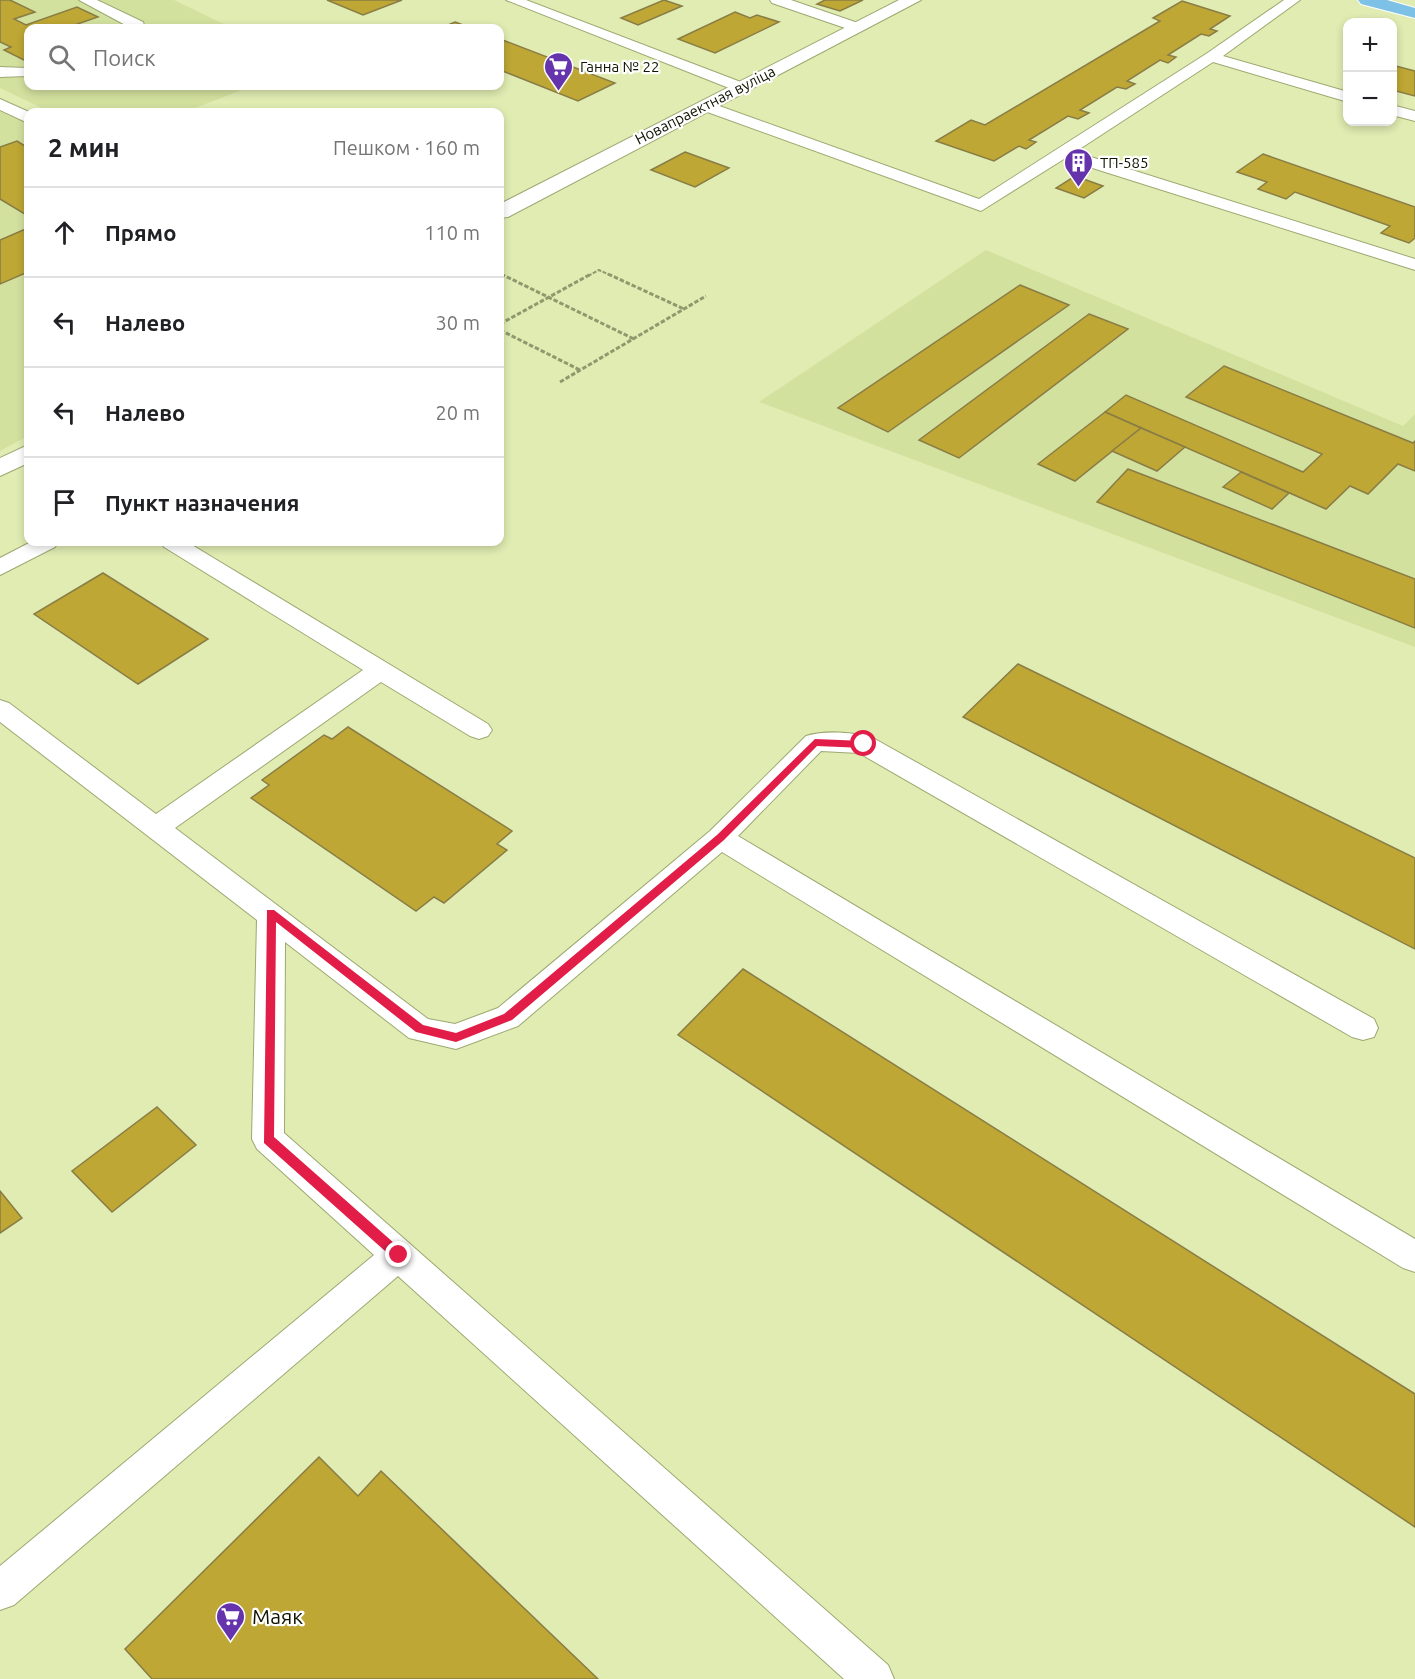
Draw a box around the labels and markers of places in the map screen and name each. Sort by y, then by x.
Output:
supermarket icon: Ганна № 22 [543,50,575,92]
place label: Ганна № 22 [580,58,659,75]
building icon: ТП-585 [1063,146,1095,188]
place label: ТП-585 [1100,154,1148,171]
supermarket icon: Маяк [215,1600,247,1642]
place label: Маяк [252,1604,303,1628]

